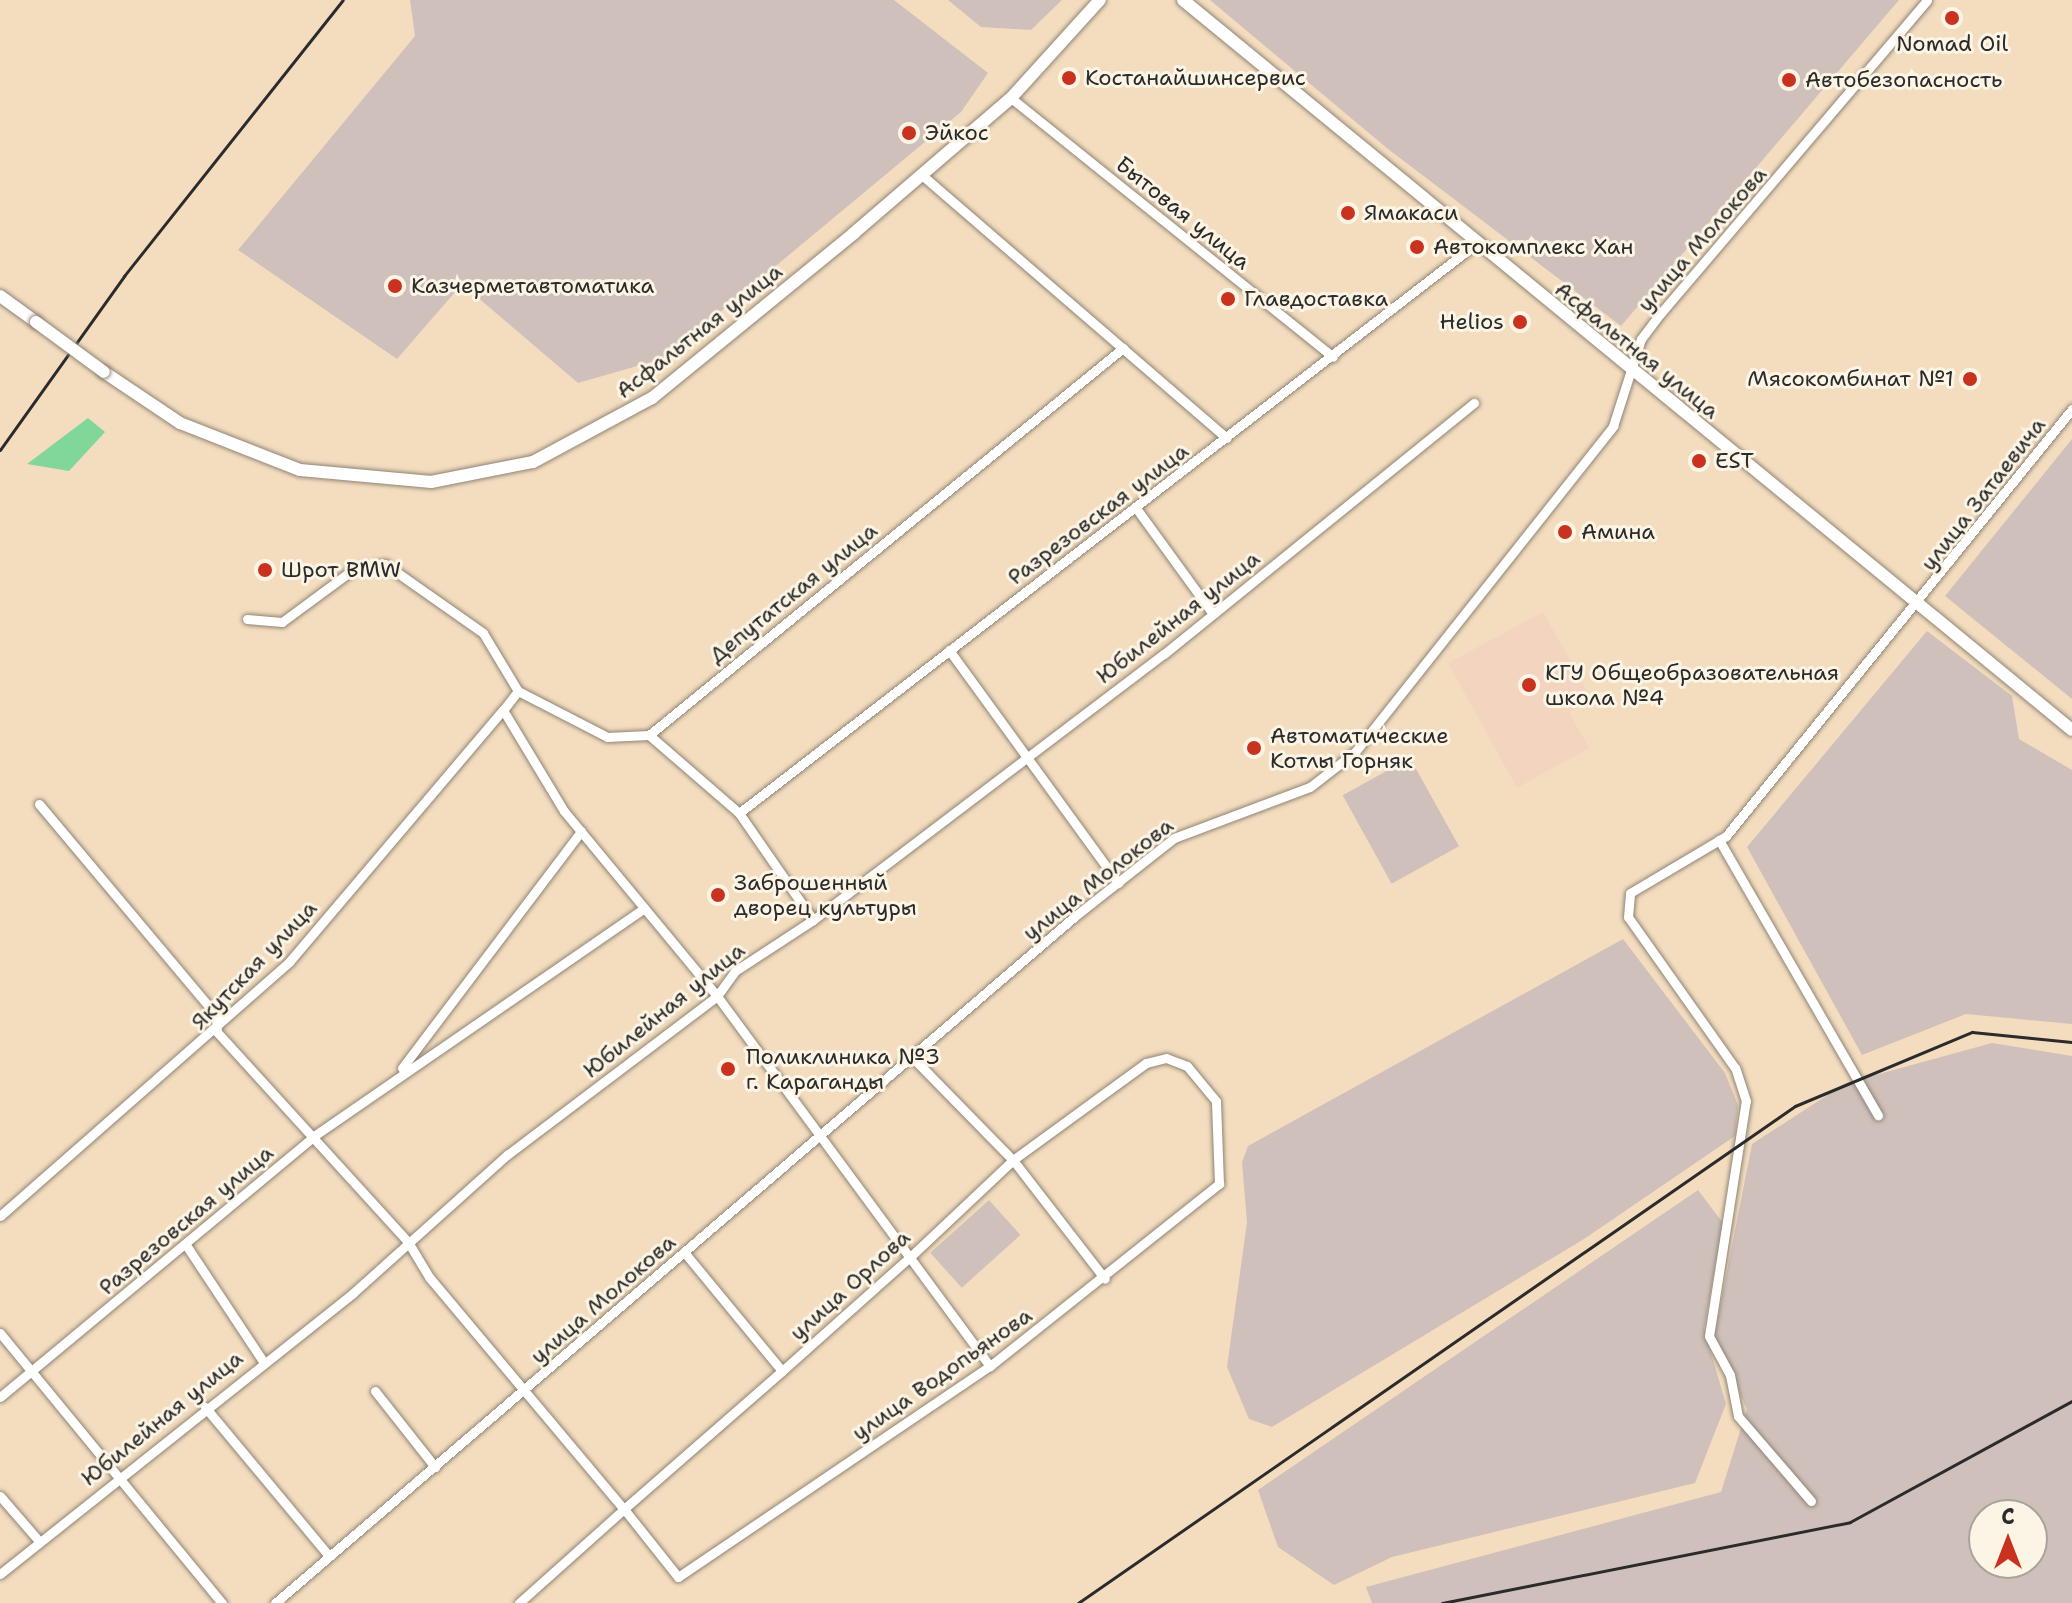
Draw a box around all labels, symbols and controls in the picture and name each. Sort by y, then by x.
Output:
marker: Nomad Oil [1943,9,1961,27]
place label: Nomad Oil [1896,31,2008,57]
place label: Костанайшинсервис [1085,65,1306,91]
place label: Автобезопасность [1805,67,2002,93]
marker: Костанайшинсервис [1060,69,1078,87]
marker: Автобезопасность [1780,71,1798,89]
place label: Эйкос [925,120,989,146]
marker: Эйкос [900,124,918,142]
street label: Бытовая улица [1111,151,1255,275]
street label: улица Молокова [1632,161,1772,317]
place label: Ямакаси [1364,200,1458,226]
marker: Ямакаси [1339,204,1357,222]
place label: Автокомплекс Хан [1433,234,1633,260]
marker: Автокомплекс Хан [1408,238,1426,256]
street label: Асфальтная улица [611,258,787,404]
place label: Казчерметавтоматика [411,273,654,299]
street label: Асфальтная улица [1550,276,1724,424]
marker: Казчерметавтоматика [386,277,404,295]
place label: Главдоставка [1244,286,1388,312]
marker: Главдоставка [1219,290,1237,308]
place label: Helios [1440,309,1504,335]
marker: Helios [1511,313,1529,331]
place label: Мясокомбинат №1 [1747,366,1954,392]
marker: Мясокомбинат №1 [1961,370,1979,388]
street label: улица Затаевича [1915,412,2051,576]
street label: Разрезовская улица [1003,438,1193,590]
place label: EST [1715,448,1754,474]
marker: EST [1690,452,1708,470]
street label: Депутатская улица [704,517,882,669]
place label: Амина [1581,519,1655,545]
marker: Амина [1556,523,1574,541]
street label: Юбилейная улица [1091,545,1265,689]
place label: Шрот BMW [281,557,401,583]
marker: Шрот BMW [256,561,274,579]
place label: КГУ Общеобразовательная школа №4 [1545,659,1839,710]
marker: КГУ Общеобразовательная школа №4 [1520,676,1538,694]
place label: Автоматические Котлы Горняк [1270,722,1449,774]
marker: Автоматические Котлы Горняк [1245,739,1263,757]
street label: улица Молокова [1018,812,1178,946]
place label: Заброшенный дворец культуры [734,869,917,920]
marker: Заброшенный дворец культуры [709,886,727,904]
street label: Якутская улица [186,895,322,1035]
street label: Юбилейная улица [578,937,750,1083]
place label: Поликлиника №3 г. Караганды [746,1043,940,1094]
marker: Поликлиника №3 г. Караганды [717,1058,739,1080]
street label: Разрезовская улица [94,1139,278,1301]
street label: улица Орлова [784,1224,916,1346]
street label: улица Молокова [525,1229,681,1369]
street label: улица Водопьянова [847,1302,1037,1446]
street label: Юбилейная улица [76,1345,248,1491]
north arrow [1968,1499,2048,1579]
text: С [2001,1502,2015,1531]

